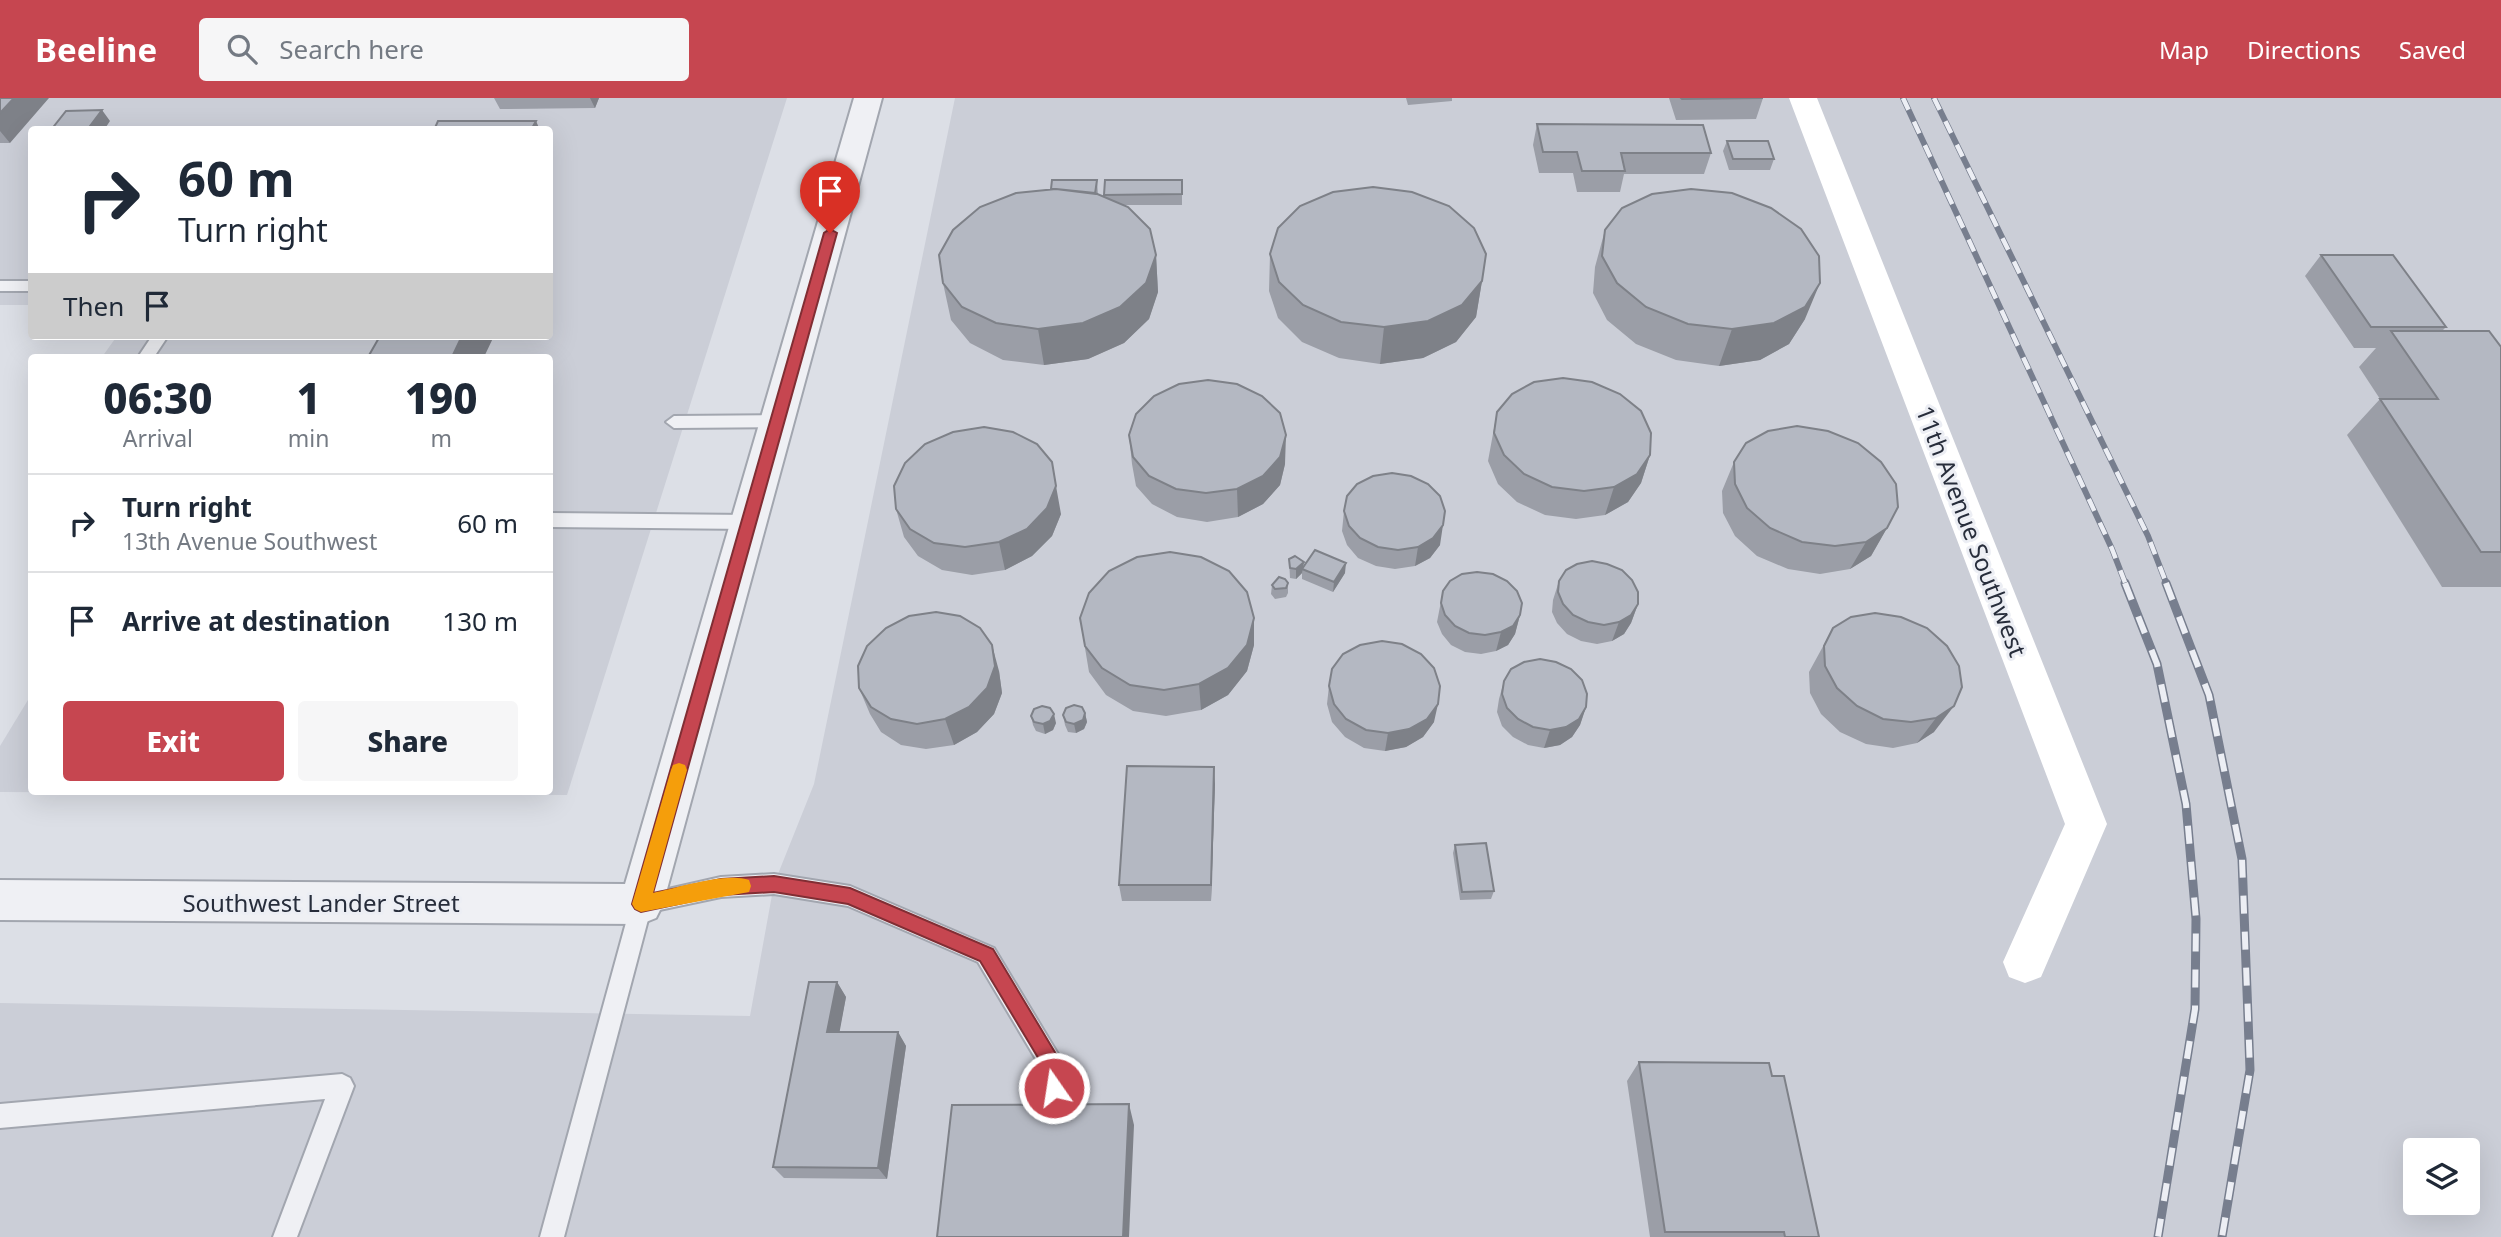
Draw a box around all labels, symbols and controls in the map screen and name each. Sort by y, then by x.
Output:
search box [199,18,689,81]
text: Beeline [35,27,157,72]
icon: search [223,30,261,68]
text: Search here [279,31,424,67]
text: Map [2159,33,2209,66]
text: Directions [2247,33,2361,66]
text: Saved [2399,33,2466,66]
text: 60 m [178,145,295,211]
icon: right [63,154,154,245]
pin [800,161,860,233]
icon: arrive [811,172,849,210]
text: Turn right [178,208,328,251]
icon: arrive [138,287,176,325]
text: Then [63,288,124,324]
text: 06:30 [103,369,212,426]
text: 1 [296,369,321,426]
text: 190 [405,369,478,426]
street label: 11th Avenue Southwest [1909,401,2035,662]
text: Arrival [123,422,193,454]
text: min [288,422,329,454]
text: m [430,422,452,454]
text: Turn right [122,489,252,525]
icon: right [63,504,101,542]
text: 60 m [457,505,518,541]
text: 13th Avenue Southwest [122,525,377,557]
icon: arrive [63,602,101,640]
text: Arrive at destination [122,603,391,639]
text: 130 m [442,603,518,639]
button: Exit [63,701,284,781]
button: Share [298,701,518,781]
street label: Southwest Lander Street [182,886,460,919]
position arrow [1017,1051,1091,1125]
map controls [2403,1138,2480,1215]
button: layers [2403,1138,2480,1215]

